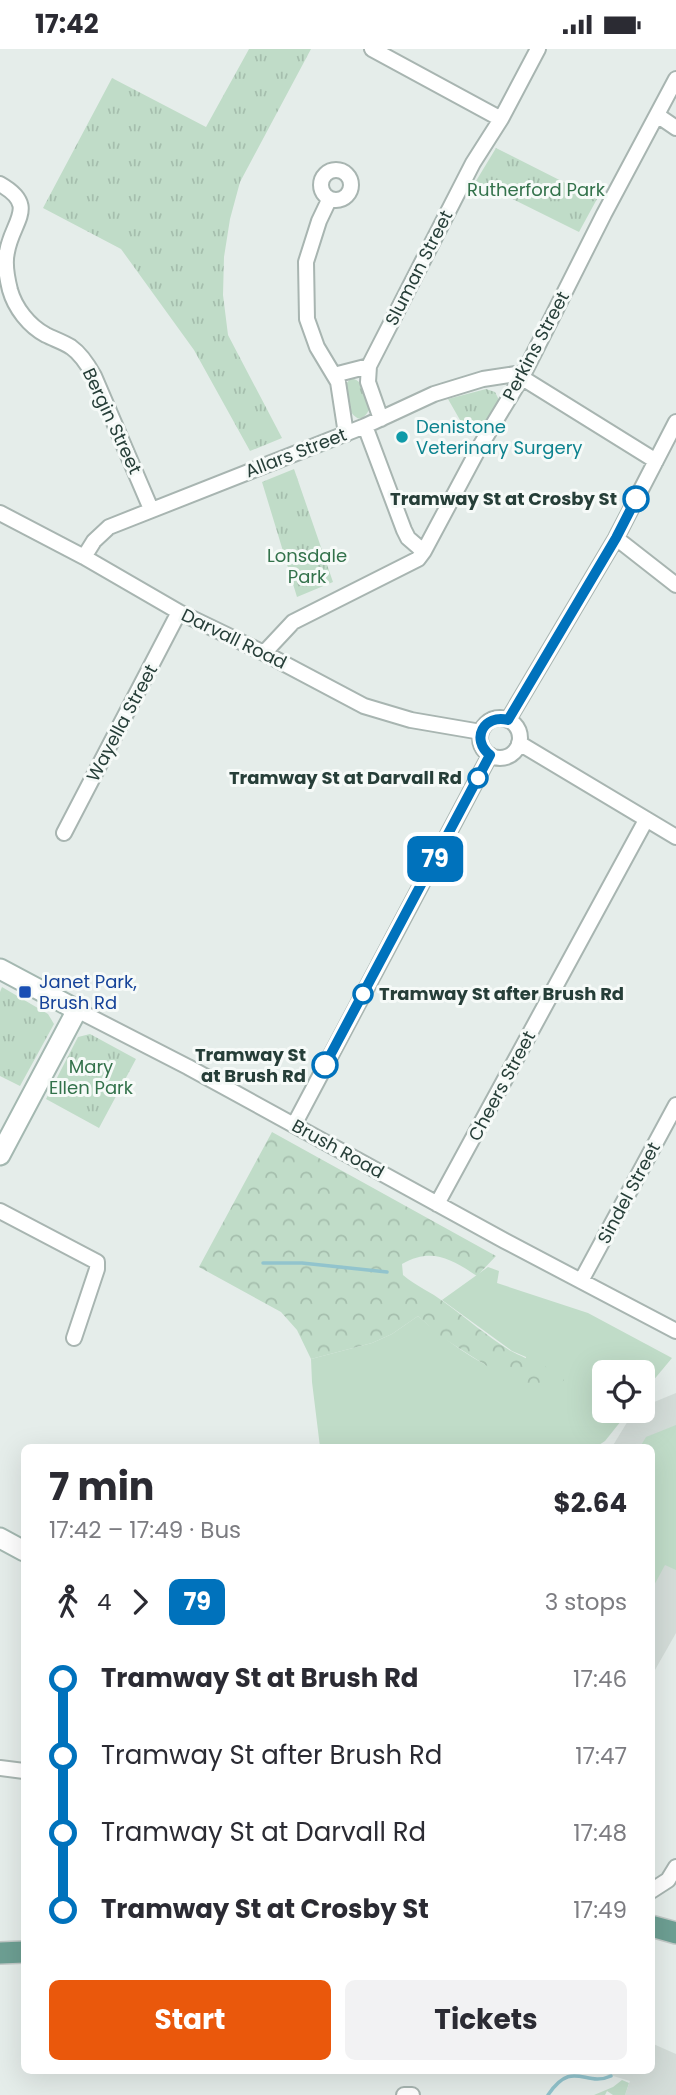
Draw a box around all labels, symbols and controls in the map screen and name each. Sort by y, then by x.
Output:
text: 17:42 [35,6,99,42]
park label: Rutherford Park [467,177,606,202]
street label: Sluman Street [379,206,458,330]
street label: Perkins Street [496,287,575,405]
street label: Bergin Street [77,364,148,478]
place label: Denistone Veterinary Surgery [416,414,583,460]
street label: Allars Street [241,422,350,483]
marker: Denistone Veterinary Surgery [394,429,410,445]
place label: Tramway St at Crosby St [390,486,617,511]
marker: Tramway St at Crosby St [623,486,649,512]
park label: Lonsdale Park [267,543,347,589]
street label: Darvall Road [177,602,291,675]
street label: Wayella Street [80,660,163,786]
place label: Tramway St at Darvall Rd [229,765,462,790]
marker: Tramway St at Darvall Rd [468,768,488,788]
line badge: 79 [404,836,466,882]
text: 79 [421,842,449,875]
place label: Janet Park, Brush Rd [39,969,137,1015]
place label: Tramway St after Brush Rd [379,981,624,1006]
marker: Janet Park, Brush Rd [17,984,33,1000]
marker: Tramway St after Brush Rd [353,984,373,1004]
street label: Cheers Street [462,1026,541,1145]
place label: Tramway St at Brush Rd [195,1042,306,1088]
marker: Tramway St at Brush Rd [312,1052,338,1078]
park label: Mary Ellen Park [49,1054,134,1100]
street label: Brush Road [288,1113,389,1184]
street label: Sindel Street [591,1138,666,1248]
map controls [592,1360,655,1423]
button: locate [592,1360,655,1423]
text: 7 min [49,1460,154,1513]
text: $2.64 [554,1485,627,1521]
text: 17:42 – 17:49 · Bus [49,1514,241,1546]
icon: walk [49,1583,87,1621]
icon: forward [121,1583,159,1621]
text: 79 [183,1585,211,1618]
text: 4 [97,1586,111,1618]
text: 3 stops [545,1586,627,1618]
text: Tramway St at Brush Rd [101,1660,419,1696]
text: 17:46 [573,1663,627,1695]
text: Tramway St after Brush Rd [101,1737,442,1773]
text: 17:47 [575,1740,627,1772]
text: Tramway St at Darvall Rd [101,1814,426,1850]
text: 17:48 [573,1817,627,1849]
text: Tramway St at Crosby St [101,1891,429,1927]
text: 17:49 [573,1894,627,1926]
button: Start [49,1980,331,2060]
button: Tickets [345,1980,627,2060]

